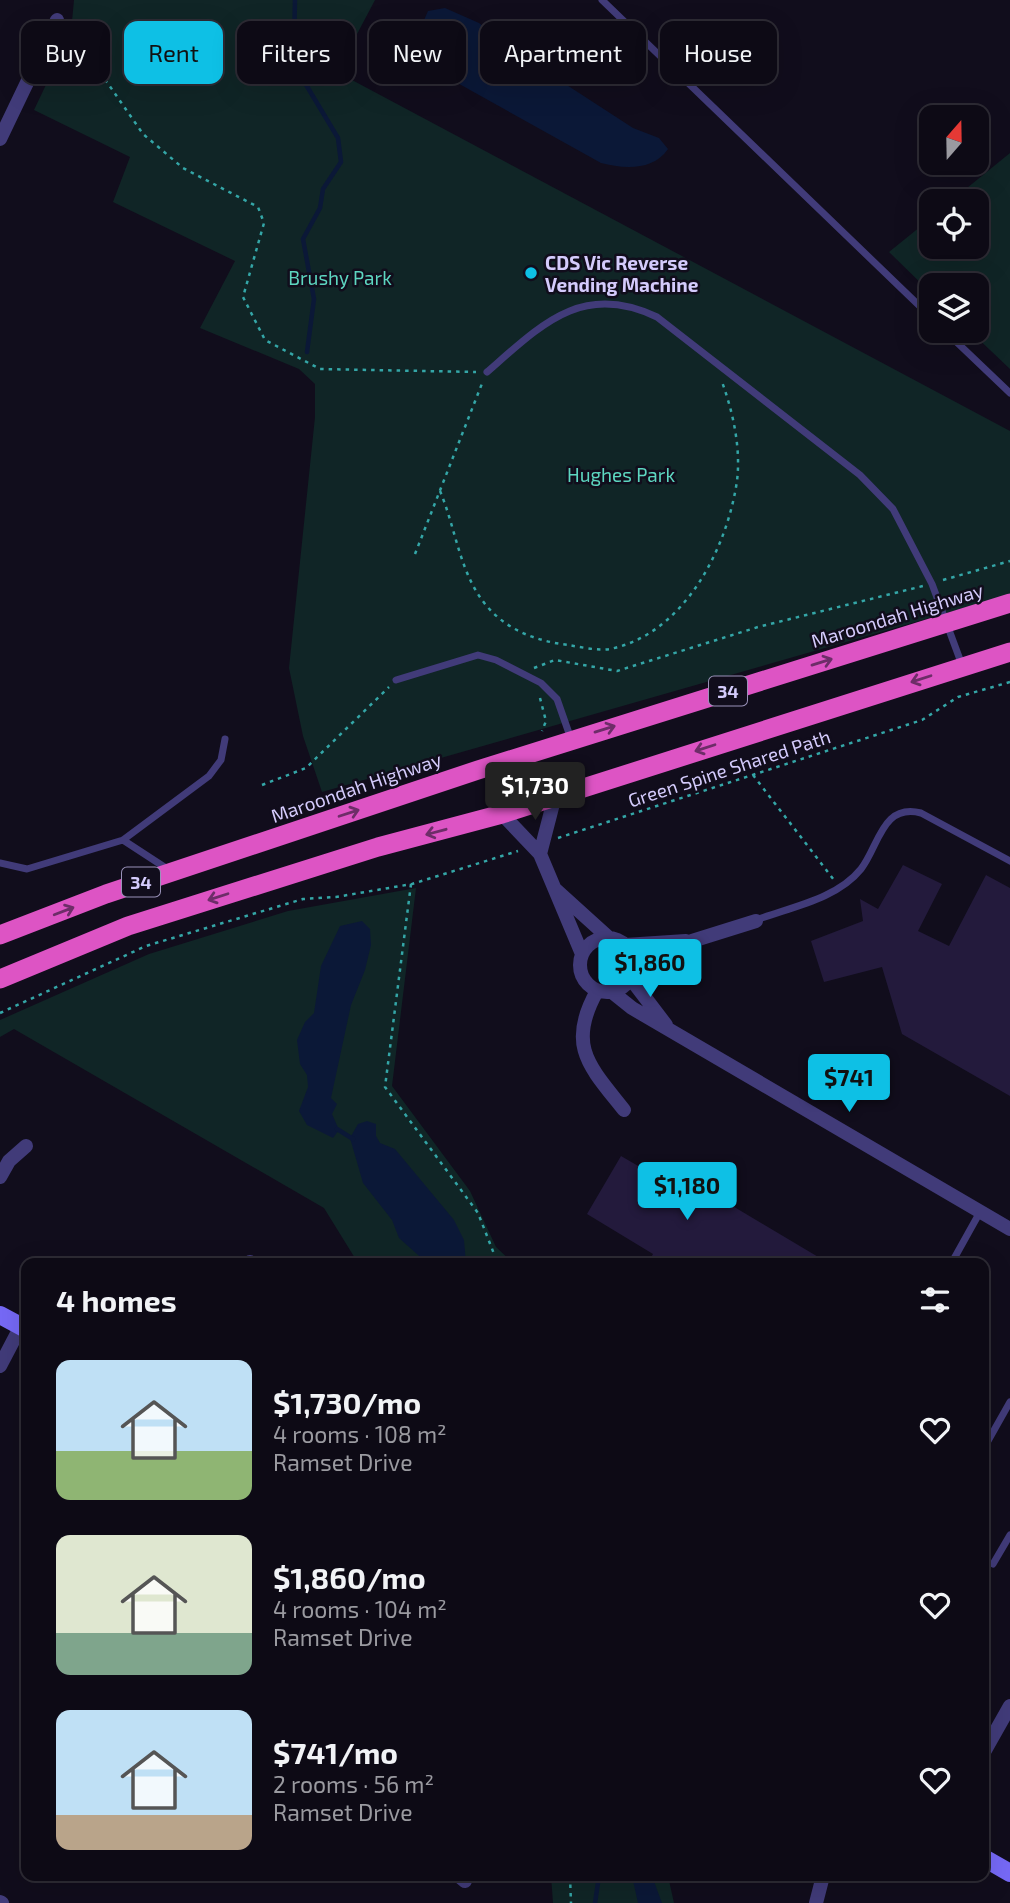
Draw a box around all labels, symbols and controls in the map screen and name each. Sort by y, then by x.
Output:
chip: Buy [21,21,110,84]
chip: Rent [124,21,223,84]
chip: Filters [237,21,355,84]
chip: New [369,21,466,84]
chip: Apartment [480,21,646,84]
chip: House [660,21,777,84]
north arrow [919,105,989,175]
map controls [919,105,989,343]
button: locate [919,189,989,259]
place label: CDS Vic Reverse Vending Machine [545,251,699,296]
marker: CDS Vic Reverse Vending Machine [523,265,539,281]
park label: Brushy Park [288,266,392,289]
button: layers [919,273,989,343]
park label: Hughes Park [567,463,675,486]
street label: Maroondah Highway [808,578,986,652]
one-way arrow [810,654,832,667]
one-way arrow [911,674,933,686]
road number: 34 [709,676,747,706]
one-way arrow [593,722,615,735]
street label: Green Spine Shared Path [625,724,833,812]
one-way arrow [694,743,716,755]
street label: Maroondah Highway [268,747,444,827]
pin: $1,730 [478,762,592,822]
text: $1,730 [501,771,569,799]
one-way arrow [338,806,360,818]
one-way arrow [425,826,447,839]
road number: 34 [122,868,160,897]
one-way arrow [207,891,229,904]
one-way arrow [52,903,74,916]
pin: $1,860 [593,940,707,999]
text: $1,860 [614,948,686,976]
pin: $741 [808,1054,890,1114]
text: $741 [824,1063,874,1091]
pin: $1,180 [630,1162,744,1222]
text: $1,180 [654,1171,720,1199]
icon: filters [916,1281,954,1319]
text: 4 homes [56,1282,177,1318]
text: $1,730/mo [273,1384,421,1420]
icon: home [112,1388,196,1472]
icon: heart [916,1411,954,1449]
text: 4 rooms · 108 m² [273,1420,447,1448]
text: Ramset Drive [273,1448,413,1476]
text: $1,860/mo [273,1559,426,1595]
icon: home [112,1563,196,1647]
icon: heart [916,1586,954,1624]
text: 4 rooms · 104 m² [273,1595,447,1623]
text: Ramset Drive [273,1623,413,1651]
text: $741/mo [273,1734,398,1770]
icon: home [112,1738,196,1822]
icon: heart [916,1761,954,1799]
text: 2 rooms · 56 m² [273,1770,434,1798]
text: Ramset Drive [273,1798,413,1826]

